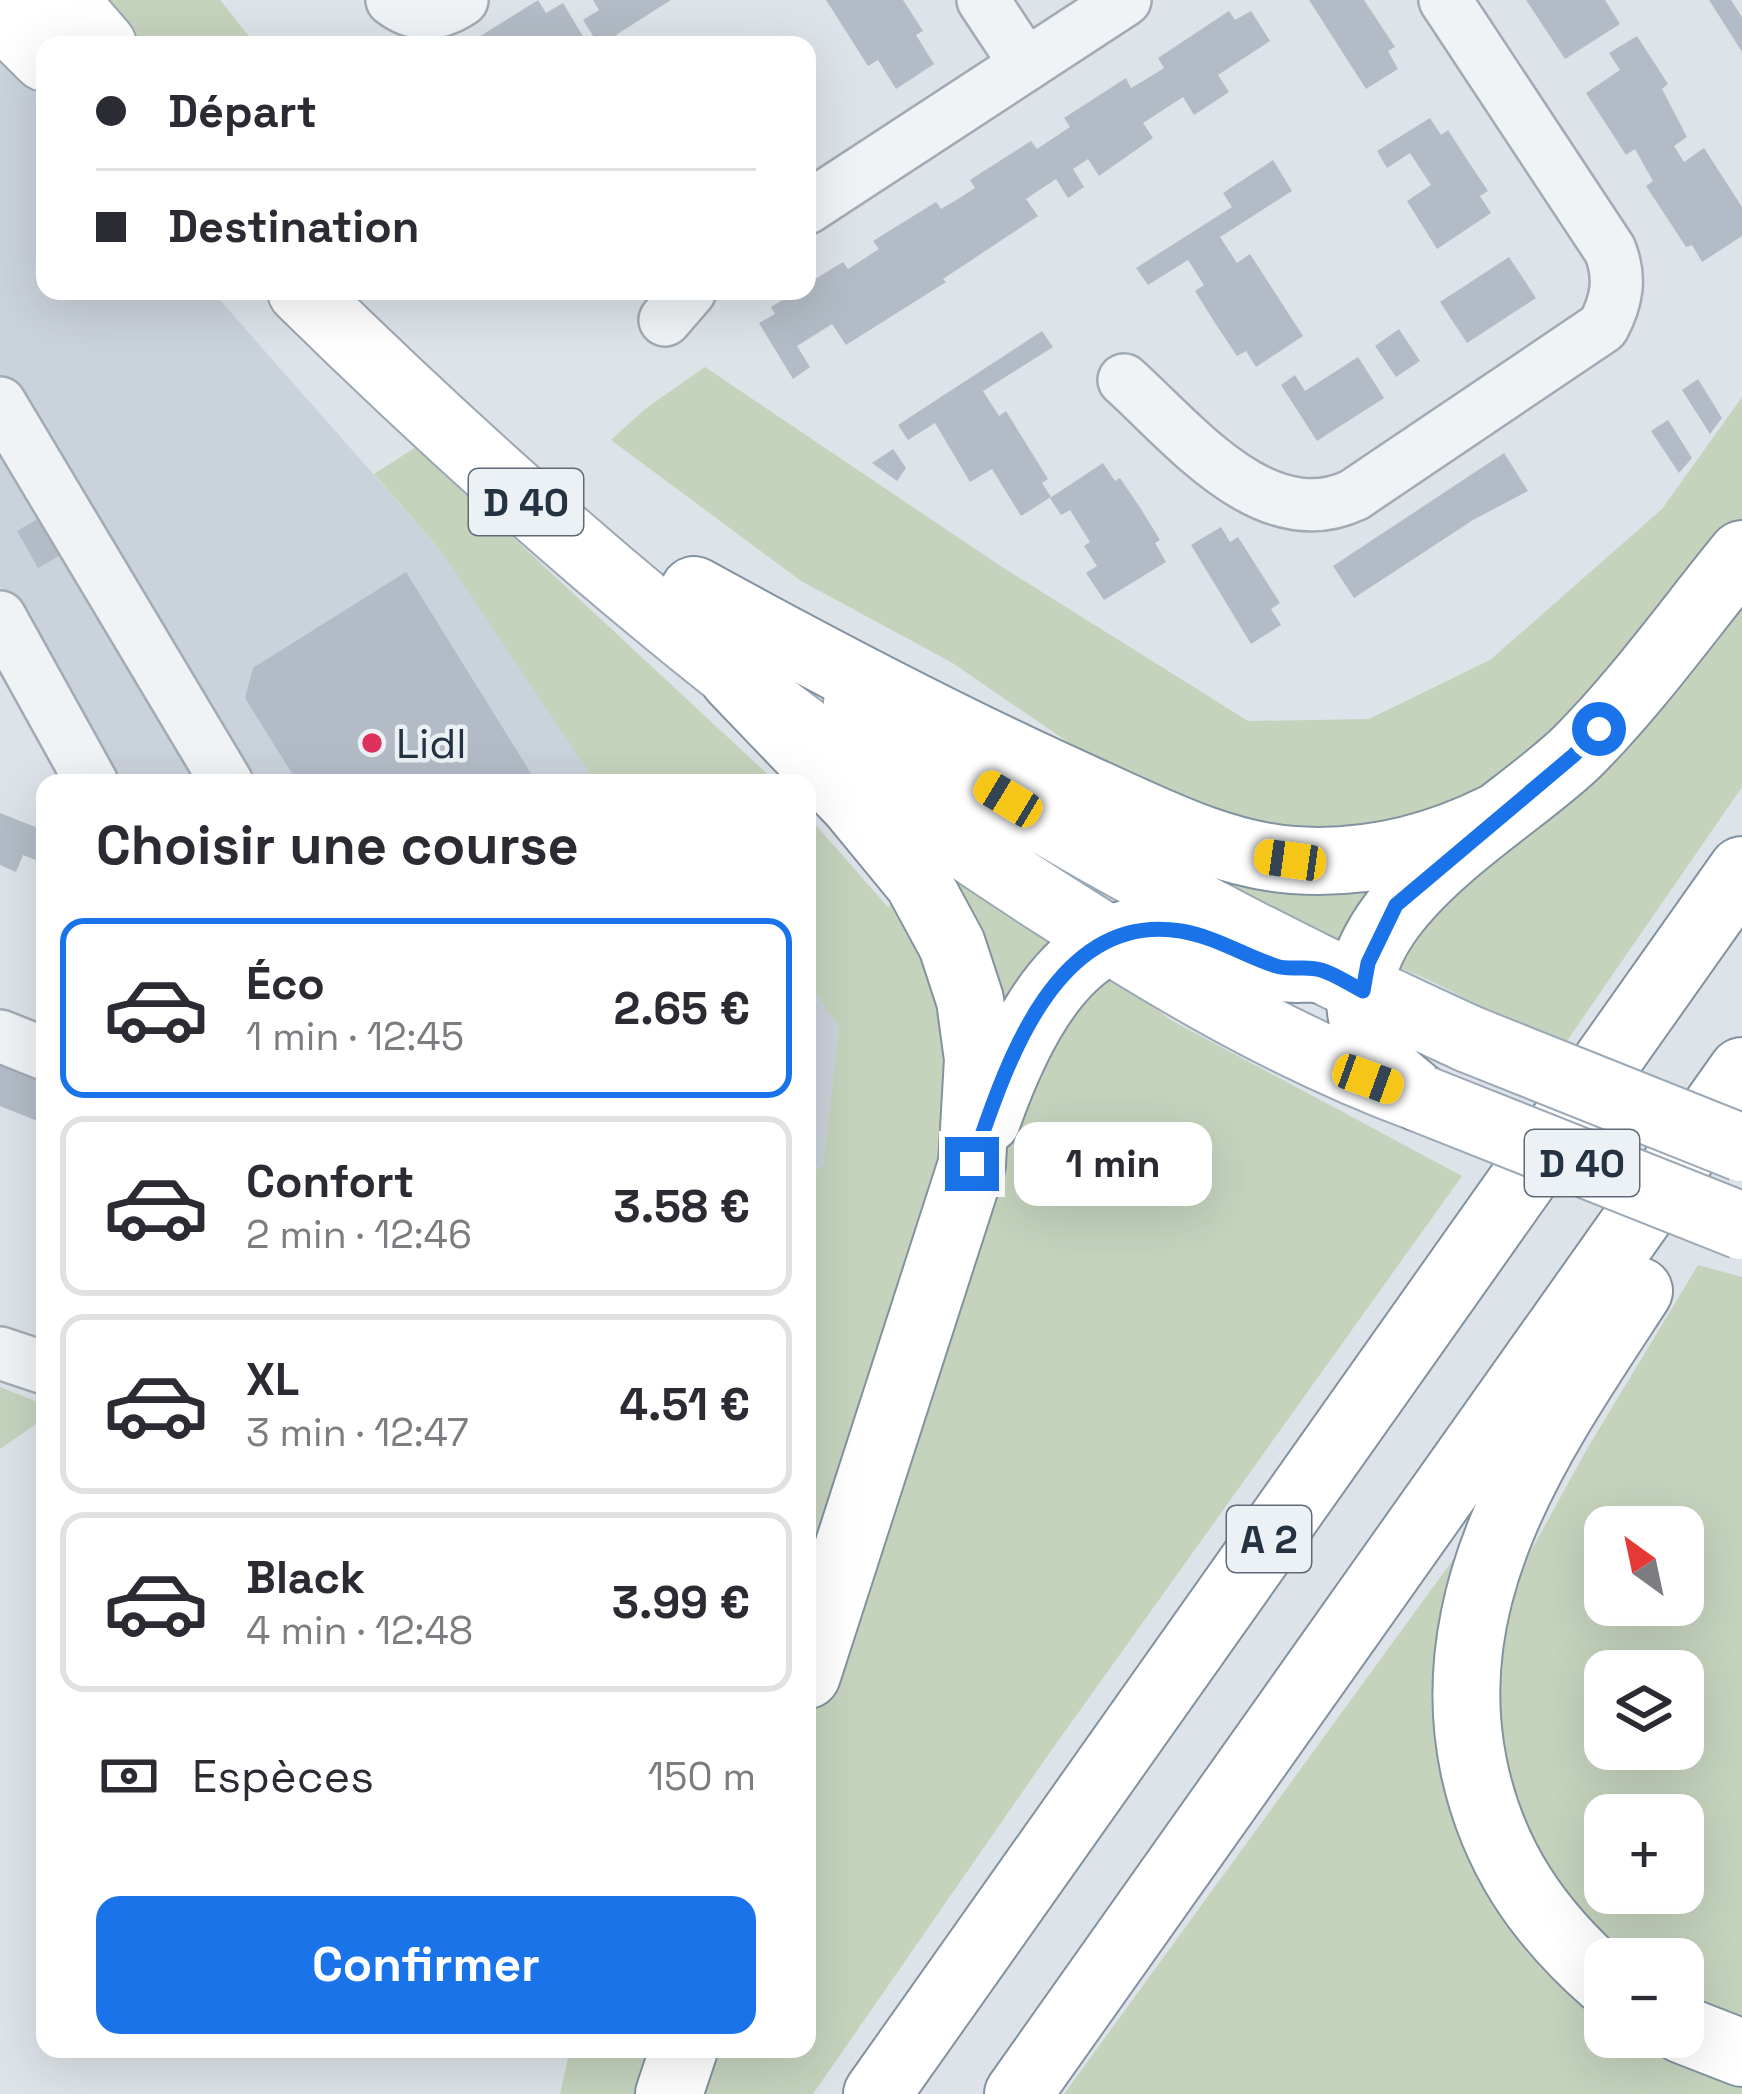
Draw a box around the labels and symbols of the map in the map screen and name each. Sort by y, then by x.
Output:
road number: D 40 [469,469,583,535]
route start [1572,702,1626,756]
place label: Lidl [396,717,467,770]
marker: Lidl [359,730,385,756]
car [968,765,1048,833]
car [1252,837,1328,883]
car [1328,1050,1408,1108]
callout: 1 min [1014,1122,1212,1206]
road number: D 40 [1525,1130,1639,1196]
route end [945,1137,999,1191]
road number: A 2 [1227,1506,1311,1572]
north arrow [1584,1506,1704,1626]

